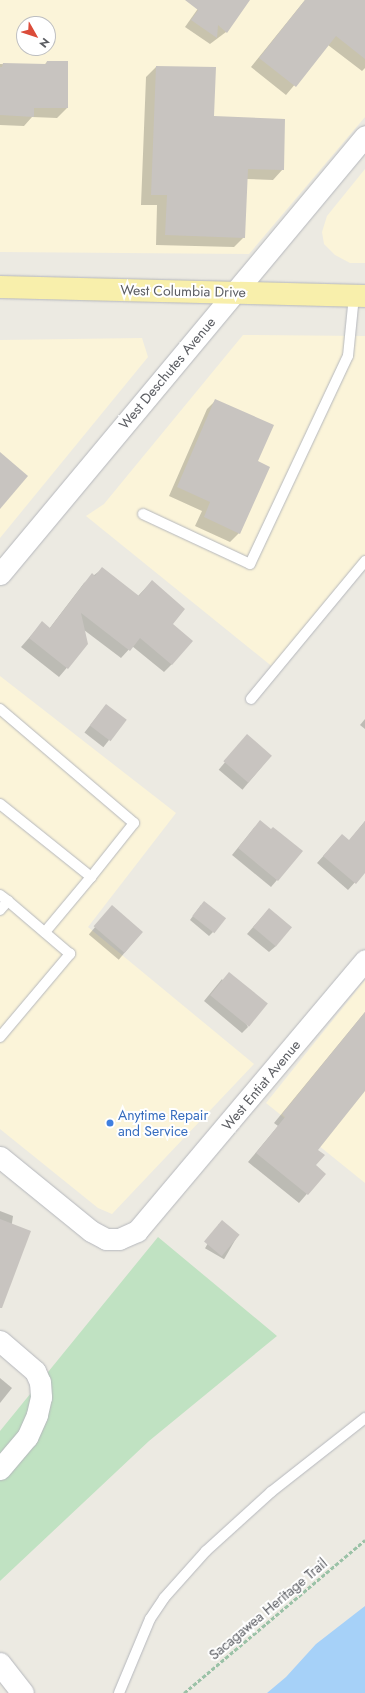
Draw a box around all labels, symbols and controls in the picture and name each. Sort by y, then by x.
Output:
north arrow [16,16,56,56]
text: N [36,34,54,51]
street label: West Columbia Drive [120,282,246,300]
street label: West Deschutes Avenue [115,314,219,432]
street label: West Entiat Avenue [218,1036,304,1134]
place label: Anytime Repair and Service [118,1107,208,1140]
marker: Anytime Repair and Service [105,1118,115,1128]
street label: Sacagawea Heritage Trail [206,1555,330,1663]

